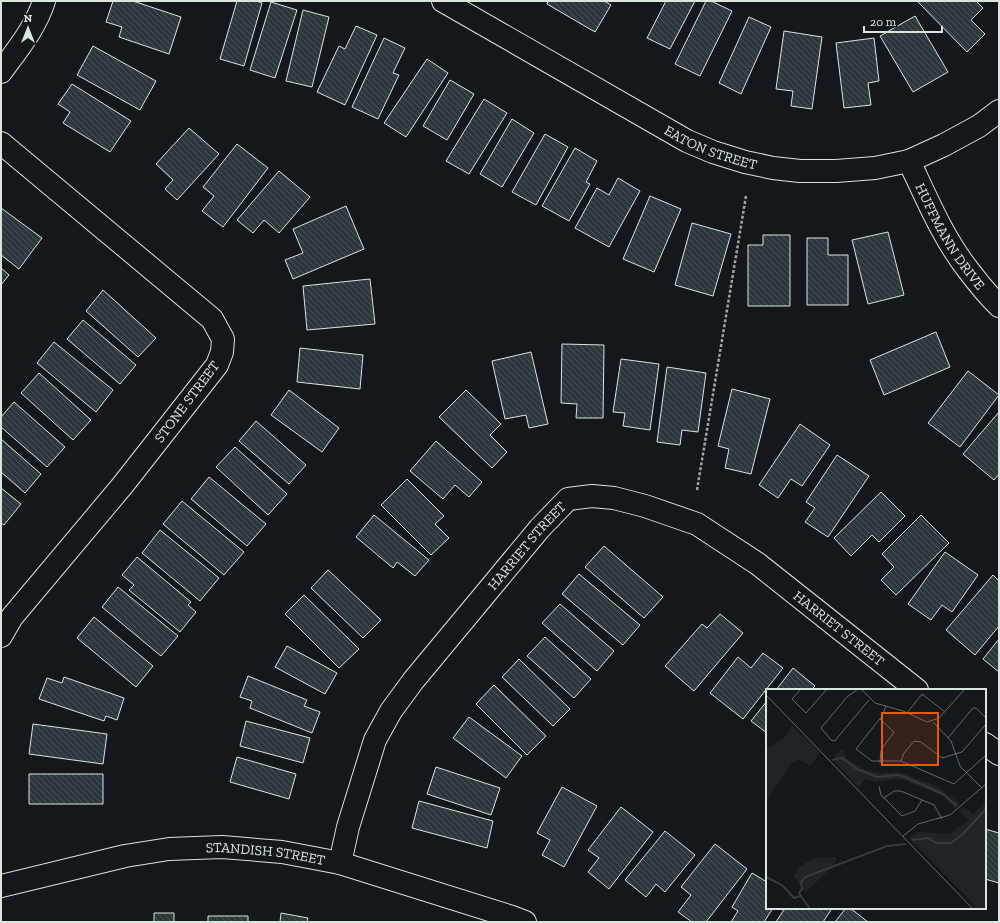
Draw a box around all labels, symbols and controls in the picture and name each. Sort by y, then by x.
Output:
north arrow [8,8,48,48]
scale bar [864,8,942,34]
text: N [24,12,33,25]
text: 20 m [870,15,897,29]
street label: EATON STREET [661,121,759,173]
street label: HUFFMANN DRIVE [912,180,989,293]
street label: STONE STREET [151,358,223,446]
street label: HARRIET STREET [484,498,570,593]
street label: HARRIET STREET [790,587,888,670]
inset map [766,689,986,909]
street label: STANDISH STREET [205,838,327,869]

